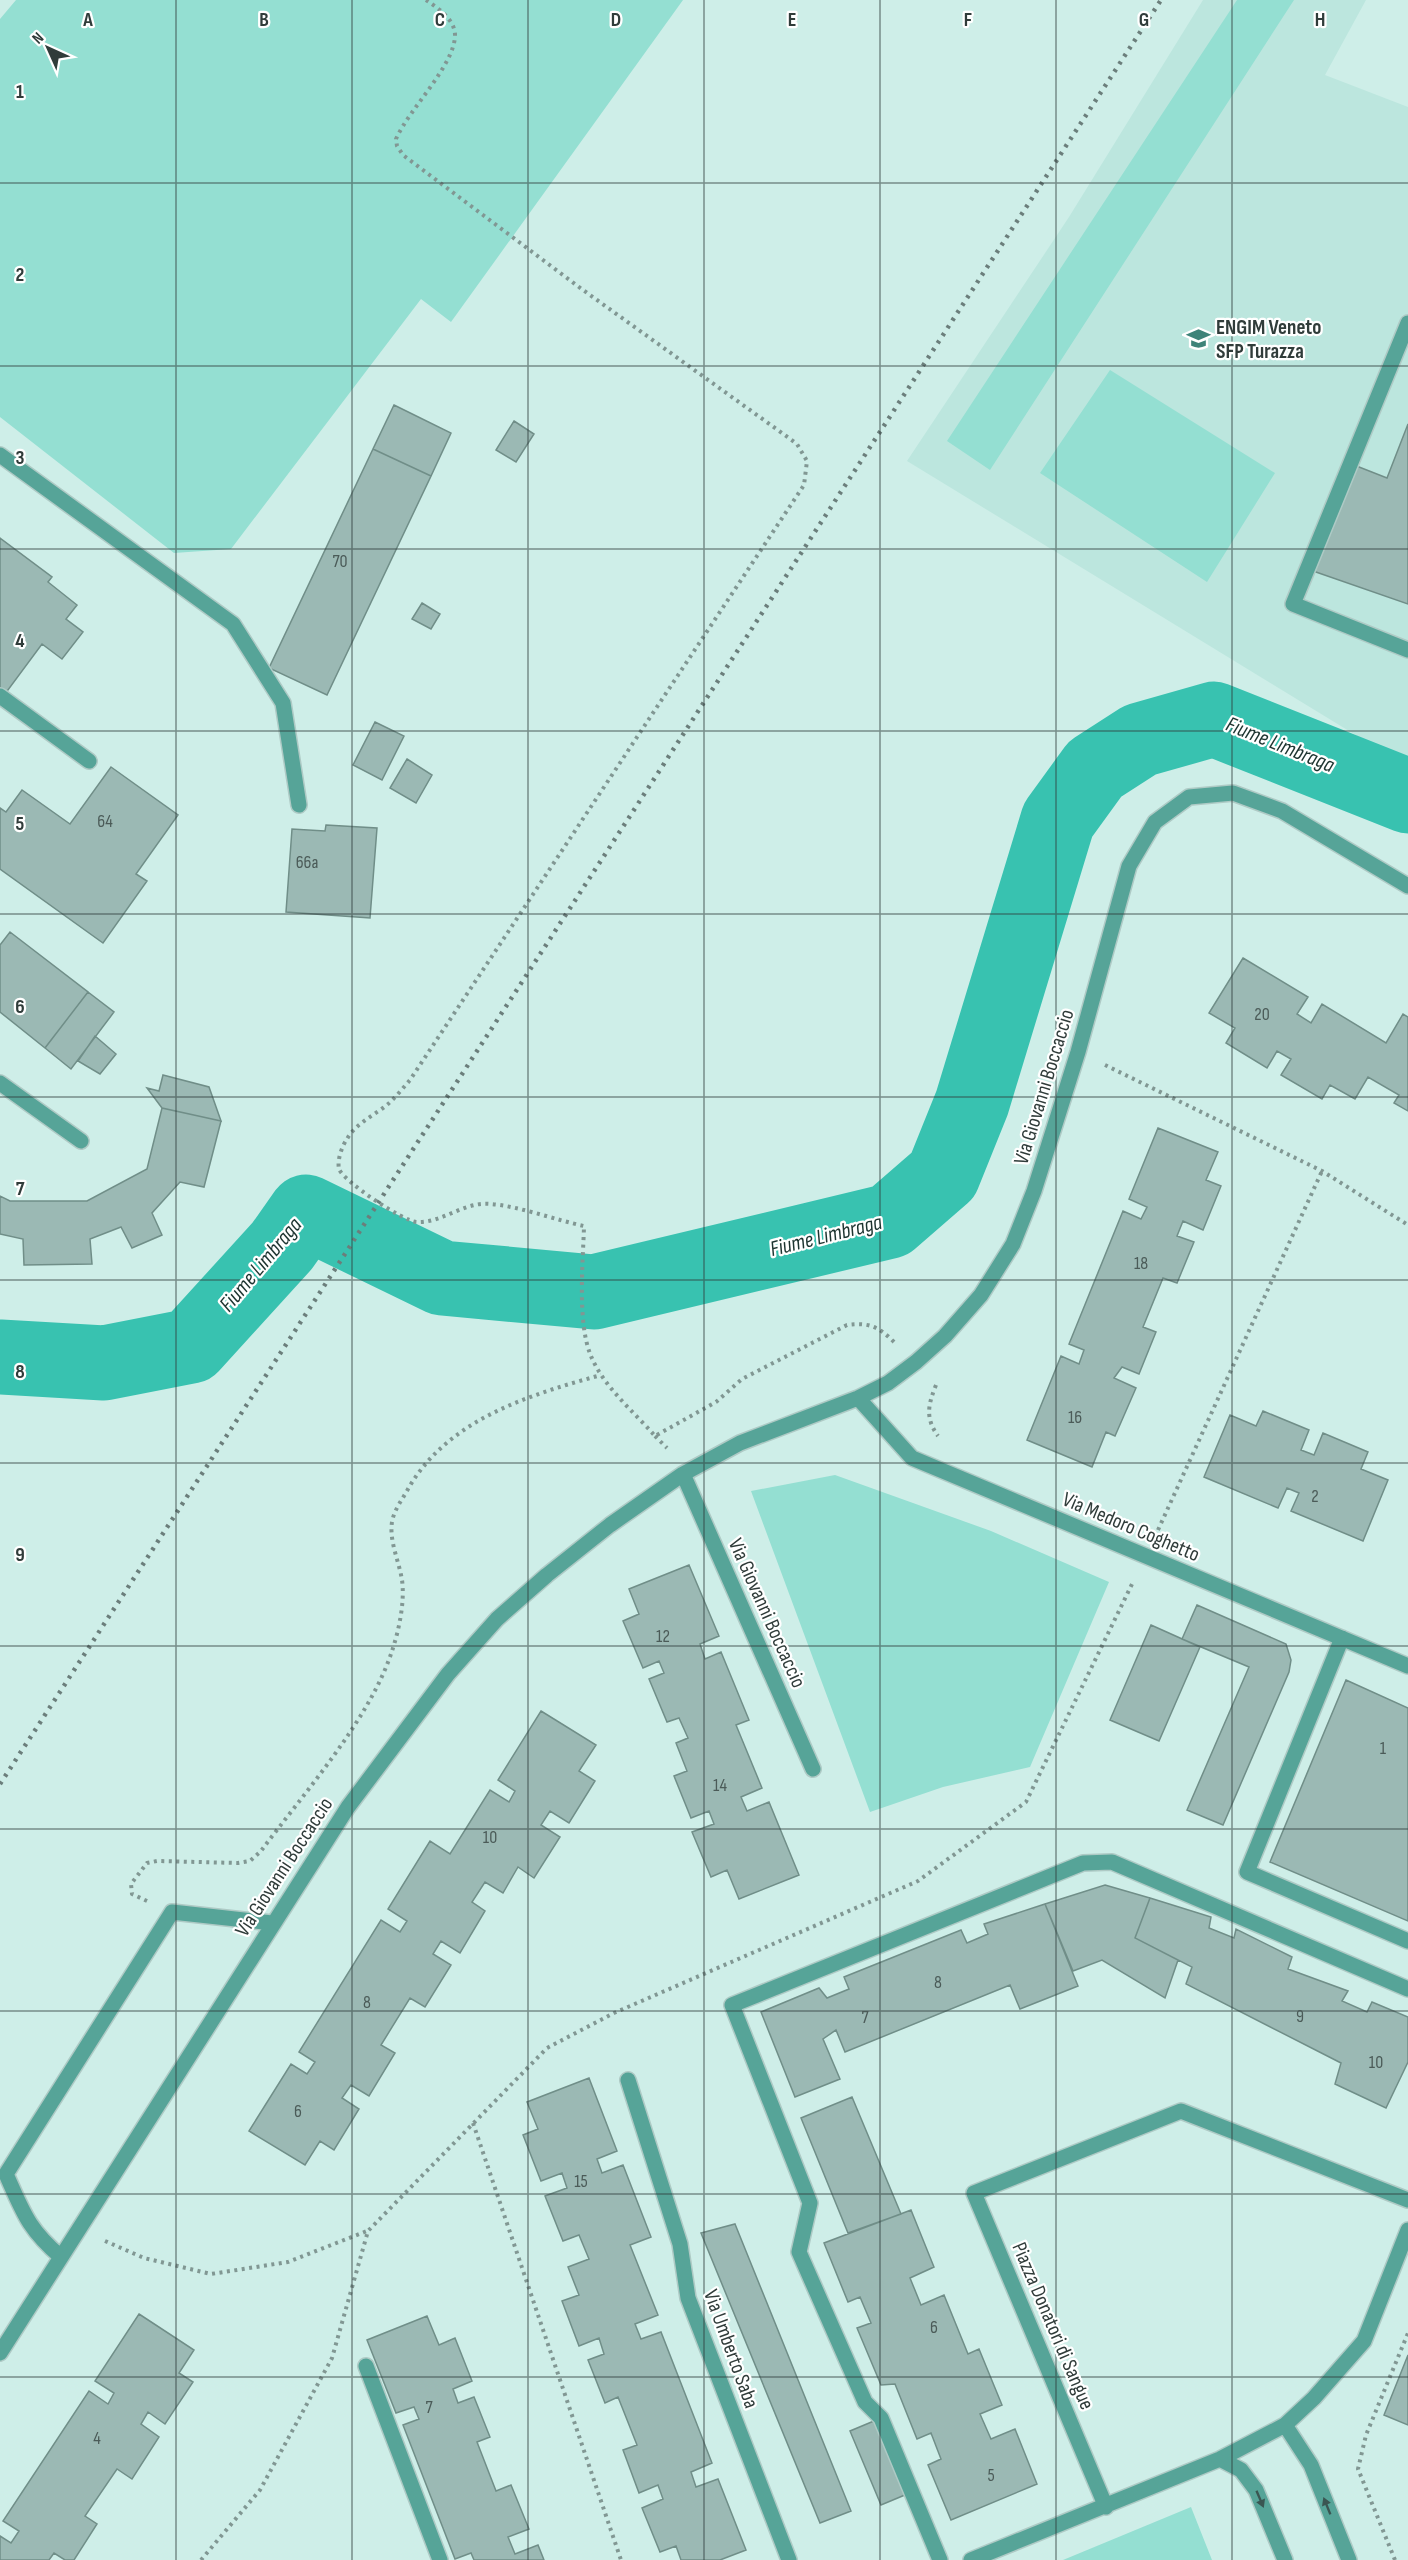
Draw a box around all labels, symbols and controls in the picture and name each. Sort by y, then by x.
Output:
text: A [82,8,93,32]
text: B [259,8,269,32]
text: C [435,8,445,32]
text: D [611,8,621,32]
text: E [788,8,796,32]
text: F [964,8,972,32]
text: G [1139,8,1149,32]
text: H [1315,8,1325,32]
north arrow [18,18,78,78]
text: N [29,29,48,48]
text: 1 [16,80,24,104]
text: 2 [16,263,24,287]
place label: ENGIM Veneto SFP Turazza [1216,315,1321,364]
school or university icon: ENGIM Veneto SFP Turazza [1185,326,1211,352]
text: 3 [16,446,25,470]
house number: 70 [332,551,348,572]
text: 4 [15,629,25,653]
water label: Fiume Limbraga [1222,711,1338,779]
house number: 64 [97,811,113,832]
text: 5 [16,812,25,836]
house number: 66a [296,852,318,873]
text: 6 [15,995,25,1019]
house number: 20 [1254,1004,1270,1025]
street label: Via Giovanni Boccaccio [1009,1006,1079,1168]
text: 7 [16,1177,25,1201]
water label: Fiume Limbraga [767,1209,885,1263]
water label: Fiume Limbraga [214,1212,308,1318]
house number: 18 [1134,1253,1148,1274]
text: 8 [15,1360,25,1384]
house number: 16 [1068,1407,1082,1428]
house number: 2 [1311,1486,1319,1507]
street label: Via Medoro Coghetto [1059,1487,1203,1567]
street label: Via Giovanni Boccaccio [723,1534,811,1692]
text: 9 [15,1543,25,1567]
house number: 12 [656,1626,670,1647]
house number: 1 [1380,1738,1387,1759]
house number: 14 [713,1775,727,1796]
street label: Via Giovanni Boccaccio [230,1793,338,1941]
house number: 10 [483,1827,497,1848]
house number: 8 [934,1972,942,1993]
house number: 8 [363,1992,371,2013]
house number: 9 [1296,2006,1304,2027]
house number: 7 [861,2007,869,2028]
house number: 10 [1369,2052,1383,2073]
house number: 6 [294,2101,302,2122]
house number: 15 [574,2171,588,2192]
street label: Piazza Donatori di Sangue [1006,2239,1100,2413]
street label: Via Umberto Saba [698,2286,764,2412]
house number: 6 [930,2317,938,2338]
house number: 7 [425,2397,433,2418]
house number: 4 [93,2428,101,2449]
house number: 5 [987,2465,995,2486]
one-way arrow [1255,2491,1265,2509]
one-way arrow [1322,2497,1331,2515]

